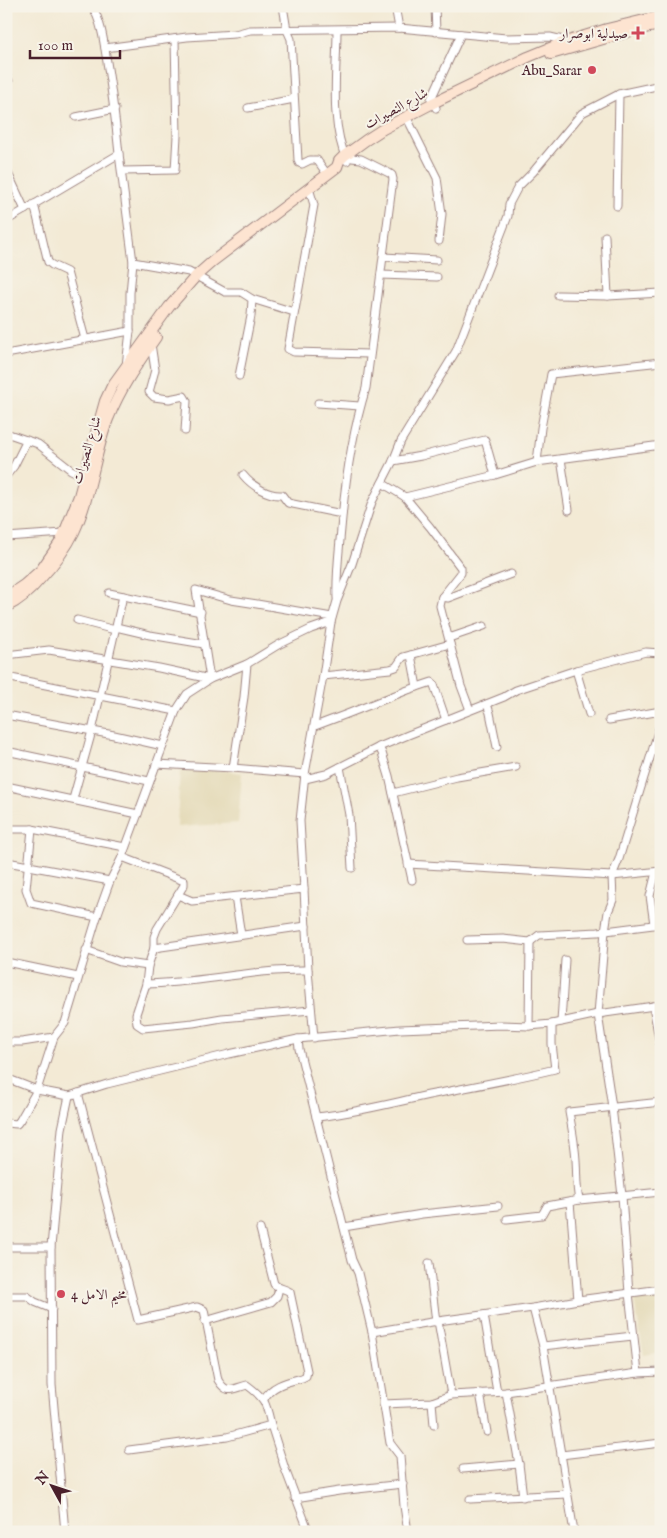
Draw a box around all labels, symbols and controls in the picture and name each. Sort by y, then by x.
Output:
place label: صيدلية ابوصرار [558,25,628,43]
marker: صيدلية ابوصرار [632,27,644,39]
scale bar [30,28,120,60]
text: 100 m [38,36,74,55]
place label: Abu_Sarar [521,62,582,80]
marker: Abu_Sarar [586,64,598,76]
street label: شارع النصيرات [361,84,432,135]
street label: شارع النصيرات [68,414,108,487]
place label: مخيم الامل 4 [71,1286,127,1308]
marker: مخيم الامل 4 [55,1288,67,1300]
north arrow [28,1460,78,1510]
text: N [31,1468,54,1489]

